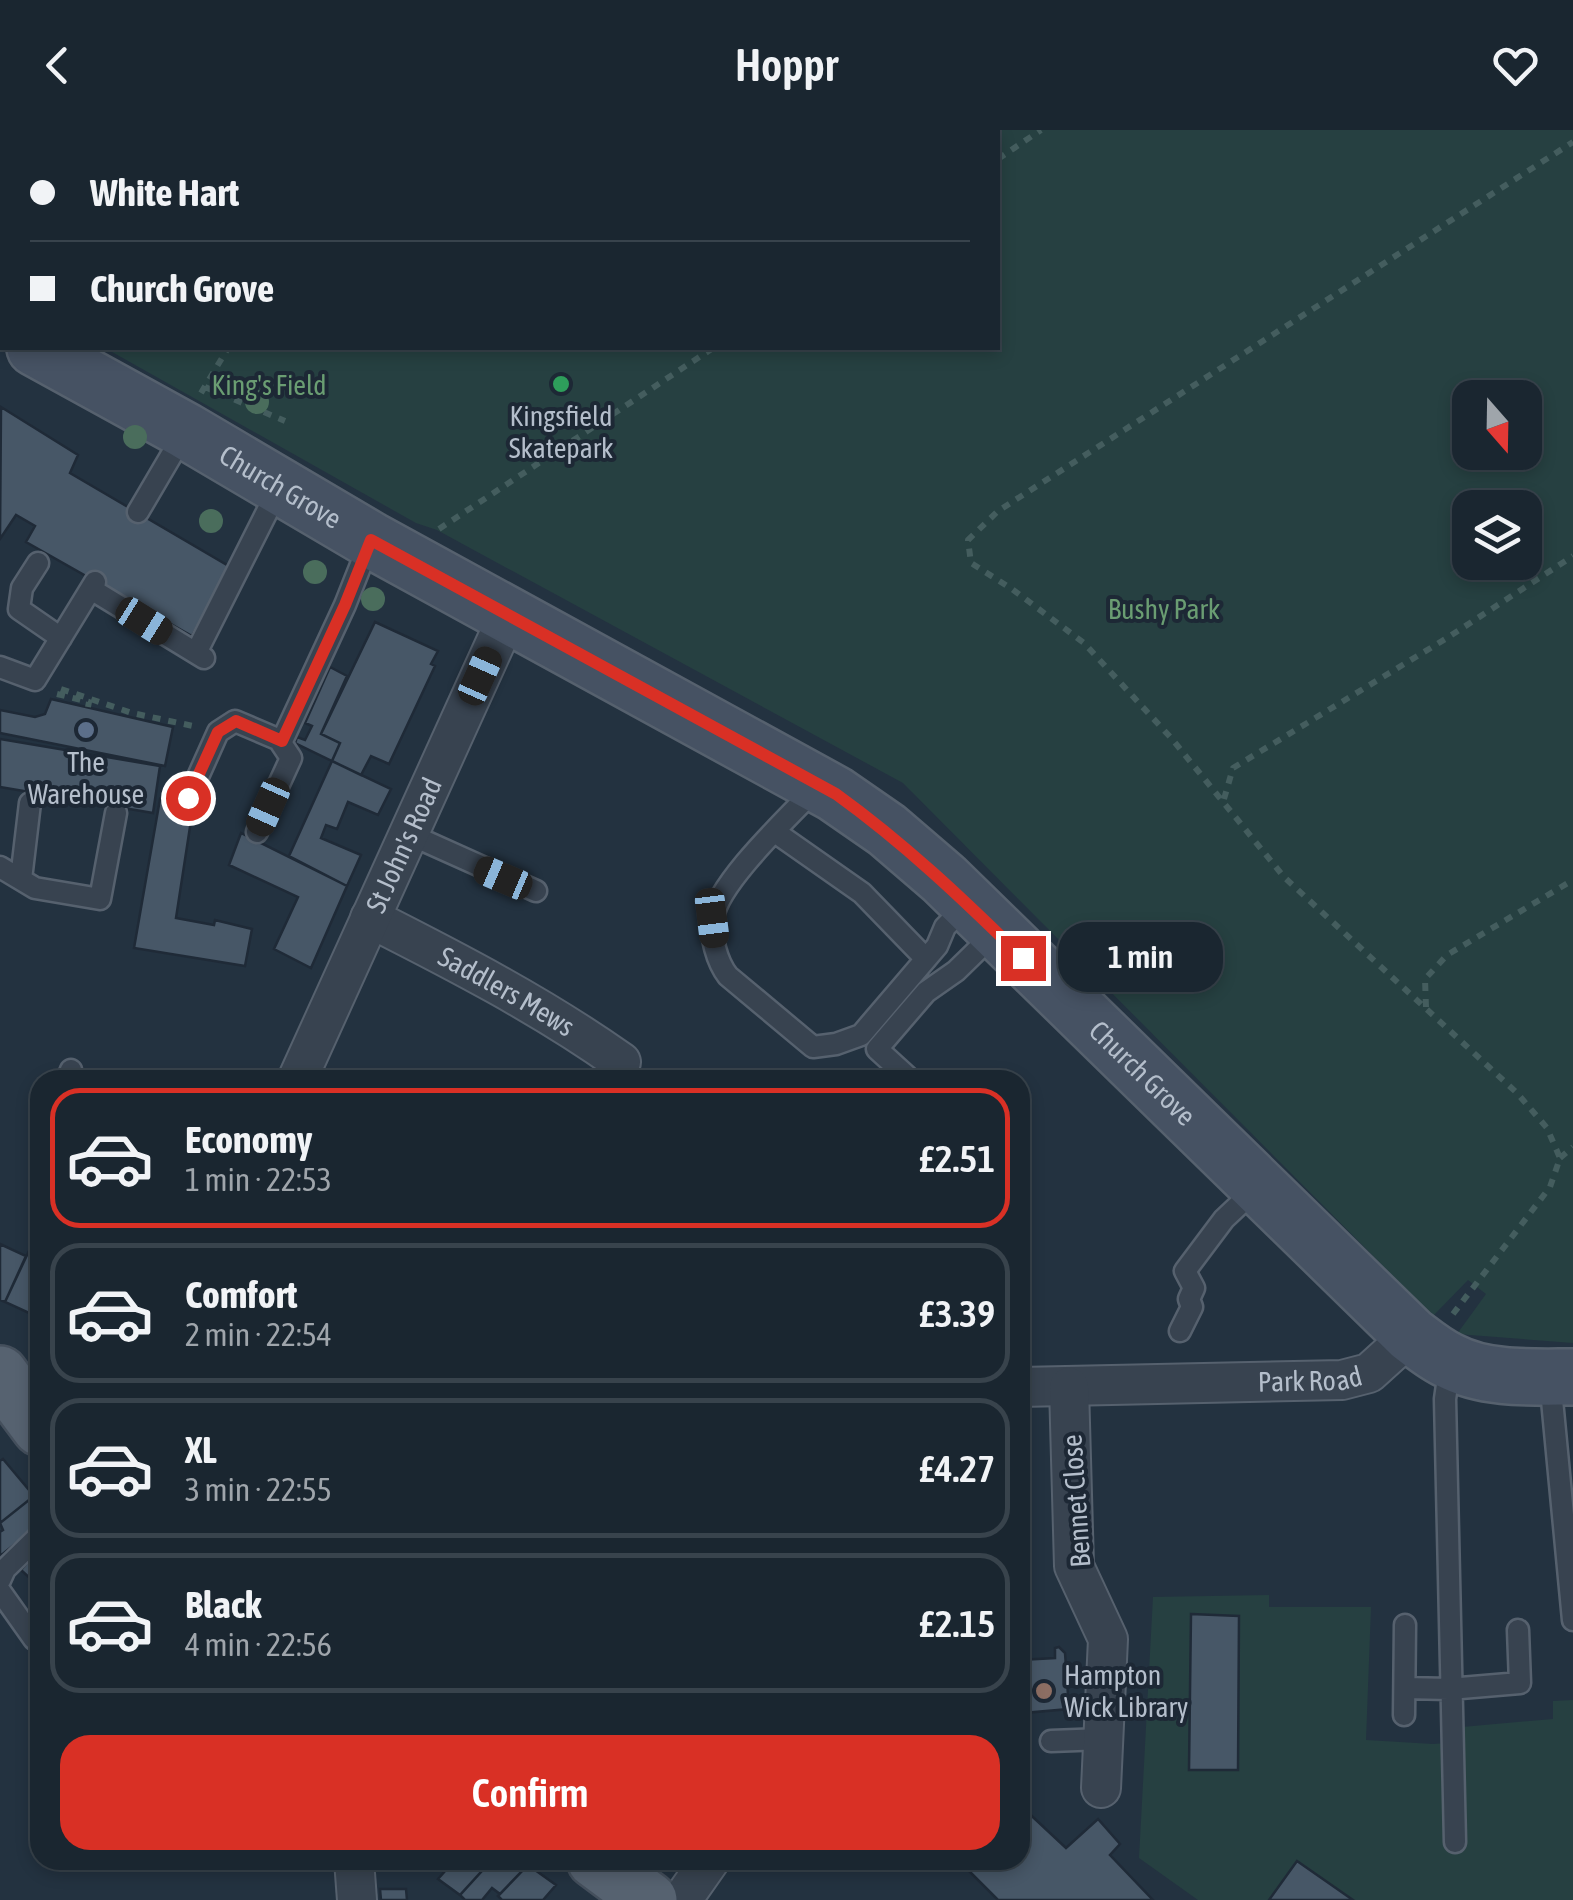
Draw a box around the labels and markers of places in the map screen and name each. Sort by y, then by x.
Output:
marker: Kingsfield Skatepark [550,373,572,395]
place label: Kingsfield Skatepark [509,400,613,464]
marker: The Warehouse [75,719,97,741]
place label: The Warehouse [28,746,144,810]
place label: Hampton Wick Library [1064,1659,1188,1723]
marker: Hampton Wick Library [1033,1680,1055,1702]

